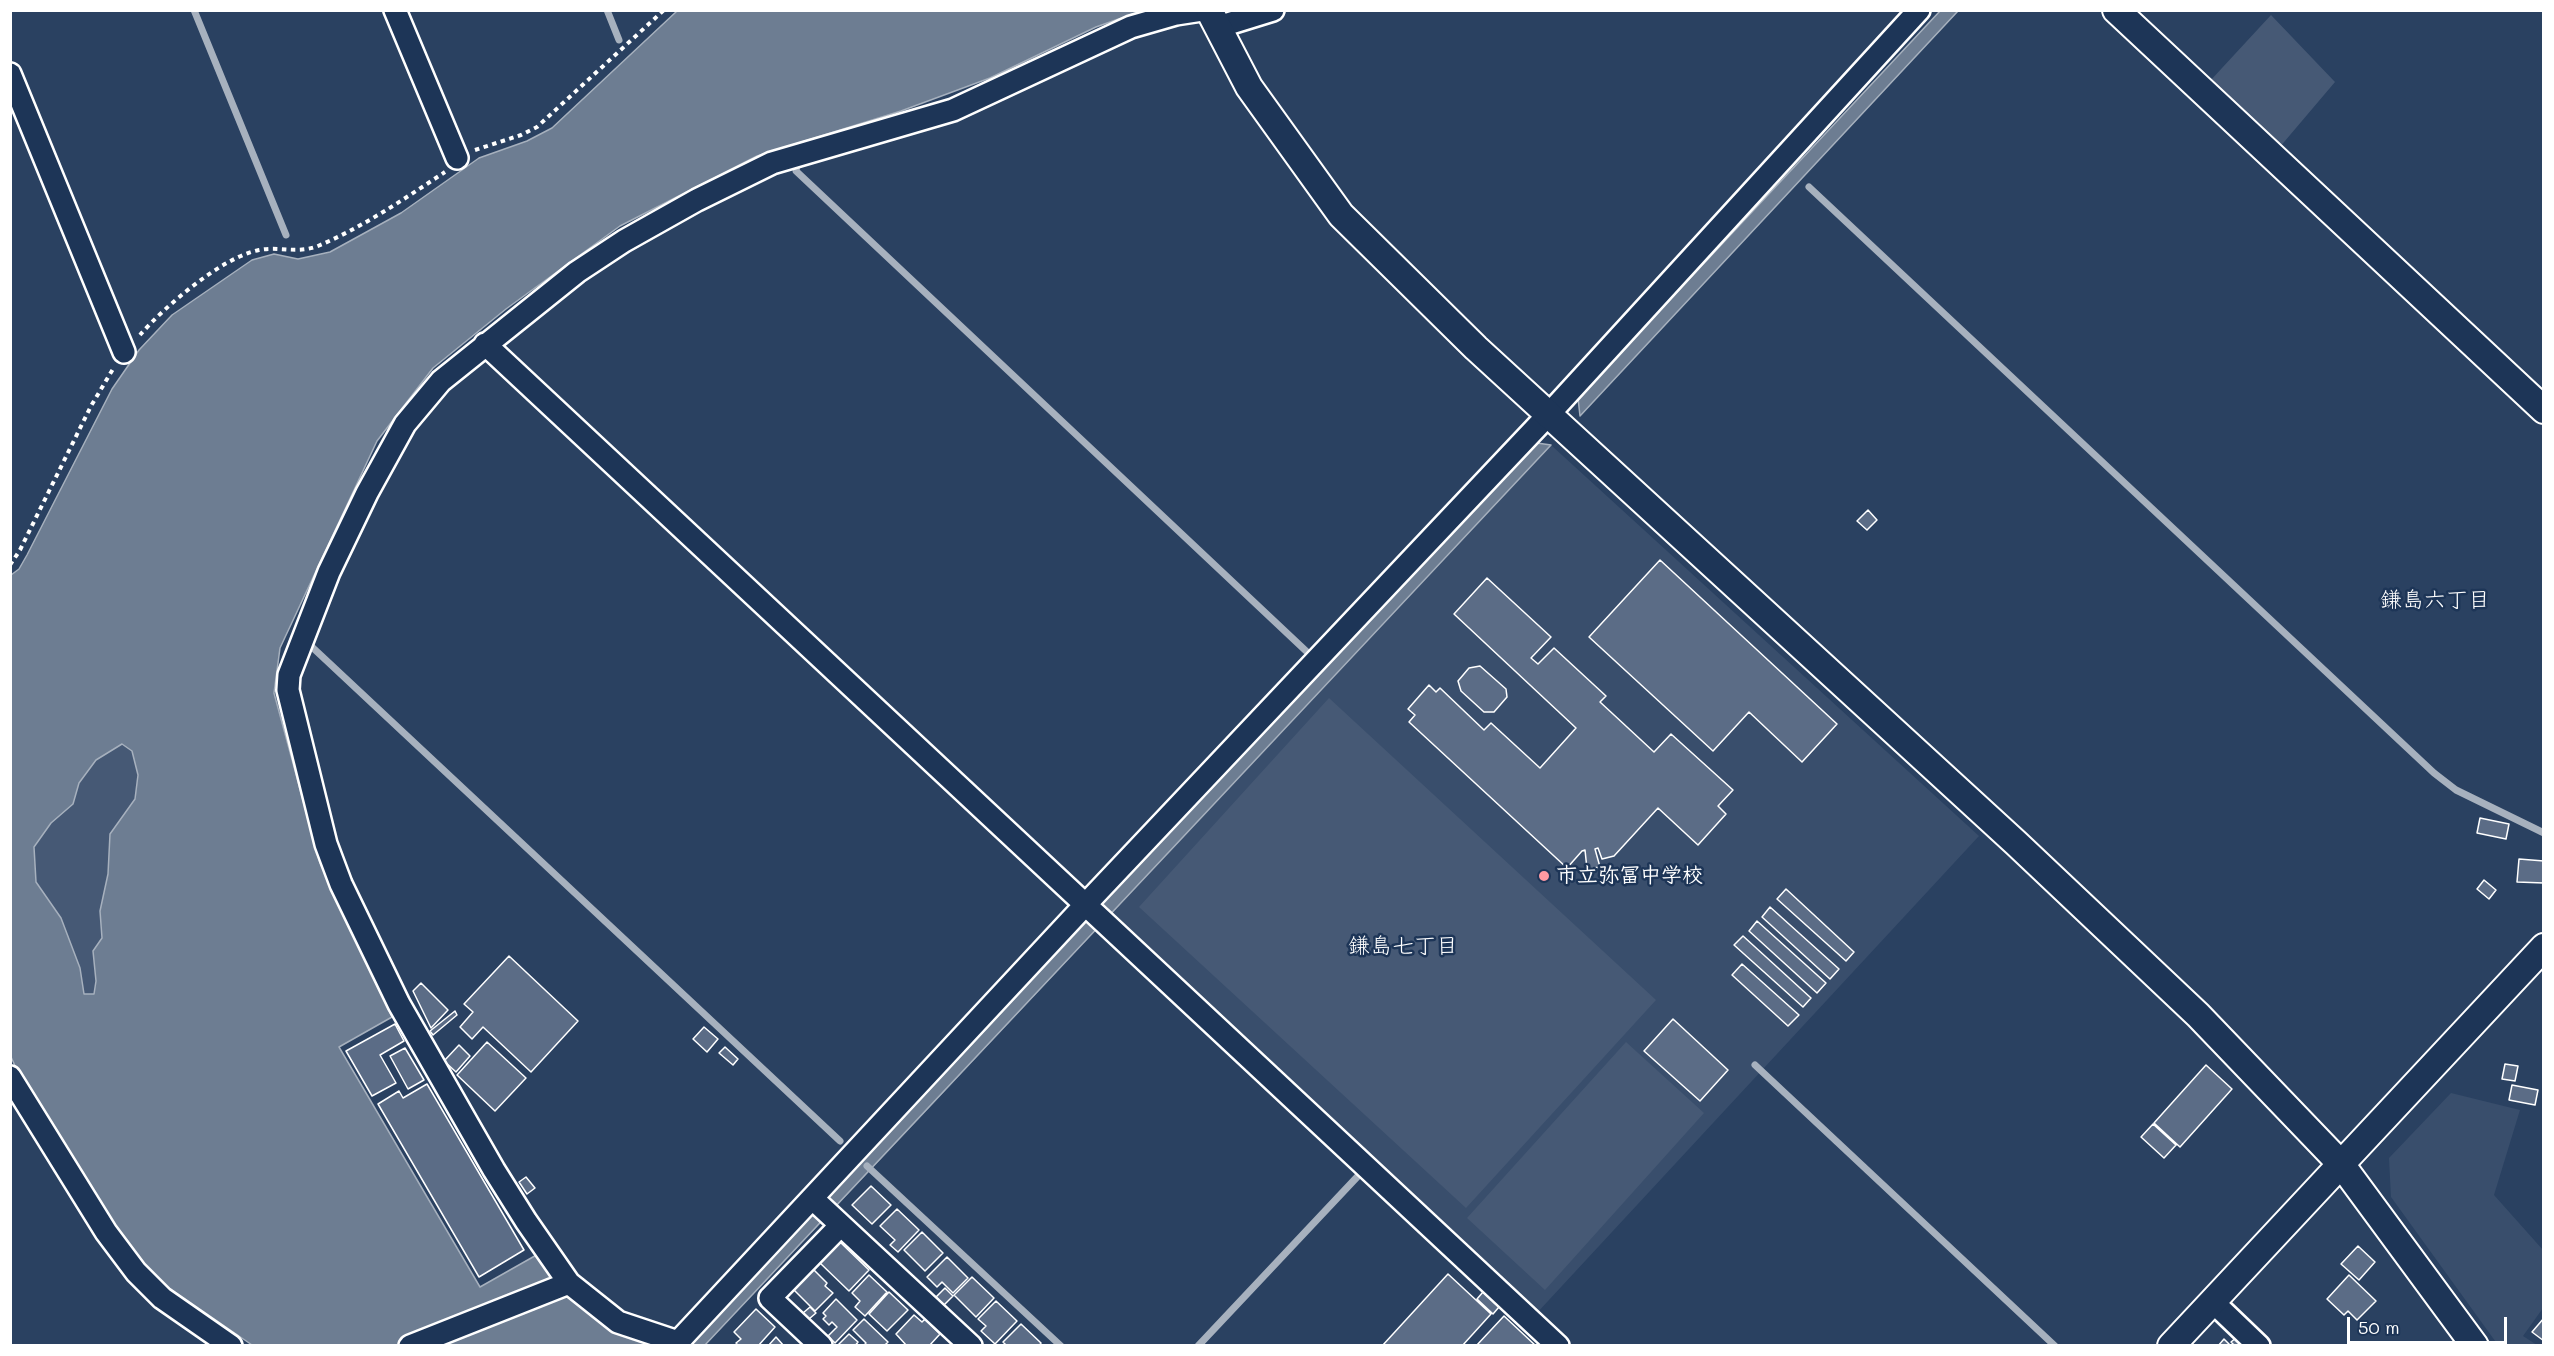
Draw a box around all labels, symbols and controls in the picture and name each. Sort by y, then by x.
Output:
district label: 鎌島六丁目 [2380,587,2490,613]
place label: 市立弥冨中学校 [1556,863,1703,889]
marker: 市立弥冨中学校 [1537,869,1551,883]
district label: 鎌島七丁目 [1348,933,1458,959]
scale bar [2350,1305,2510,1343]
text: 50 m [2358,1315,2400,1339]

